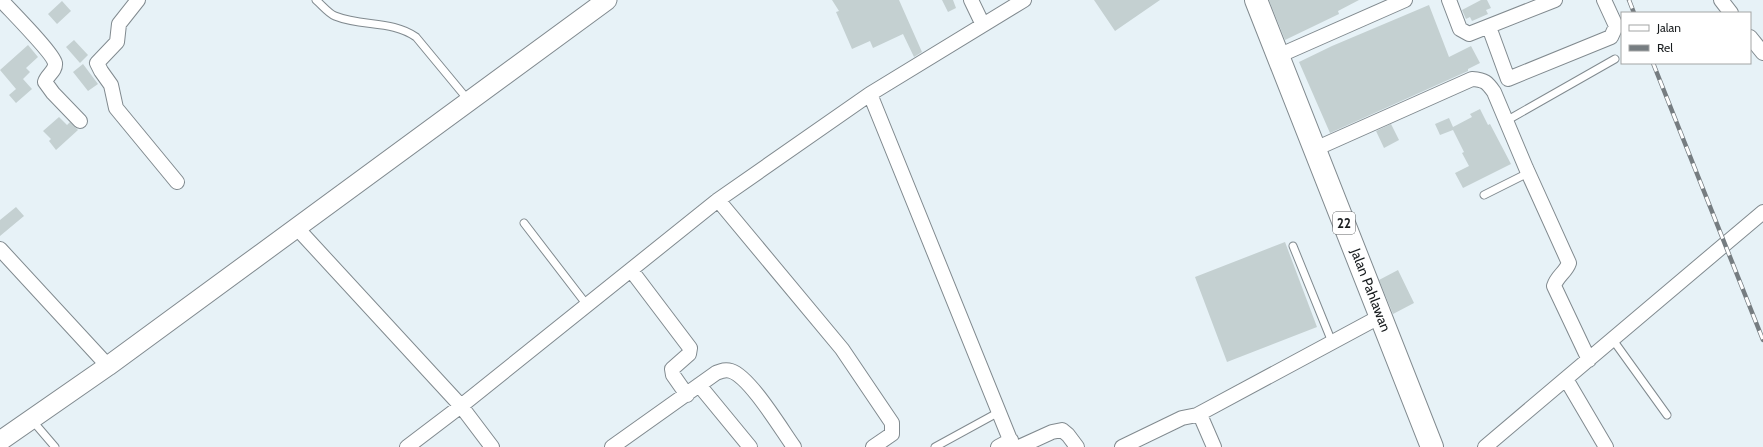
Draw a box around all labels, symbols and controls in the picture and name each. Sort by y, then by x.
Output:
legend [1621,12,1751,64]
text: Jalan [1656,20,1681,35]
text: Rel [1657,40,1673,55]
road number: 22 [1333,212,1355,234]
street label: Jalan Pahlawan [1347,245,1395,334]

